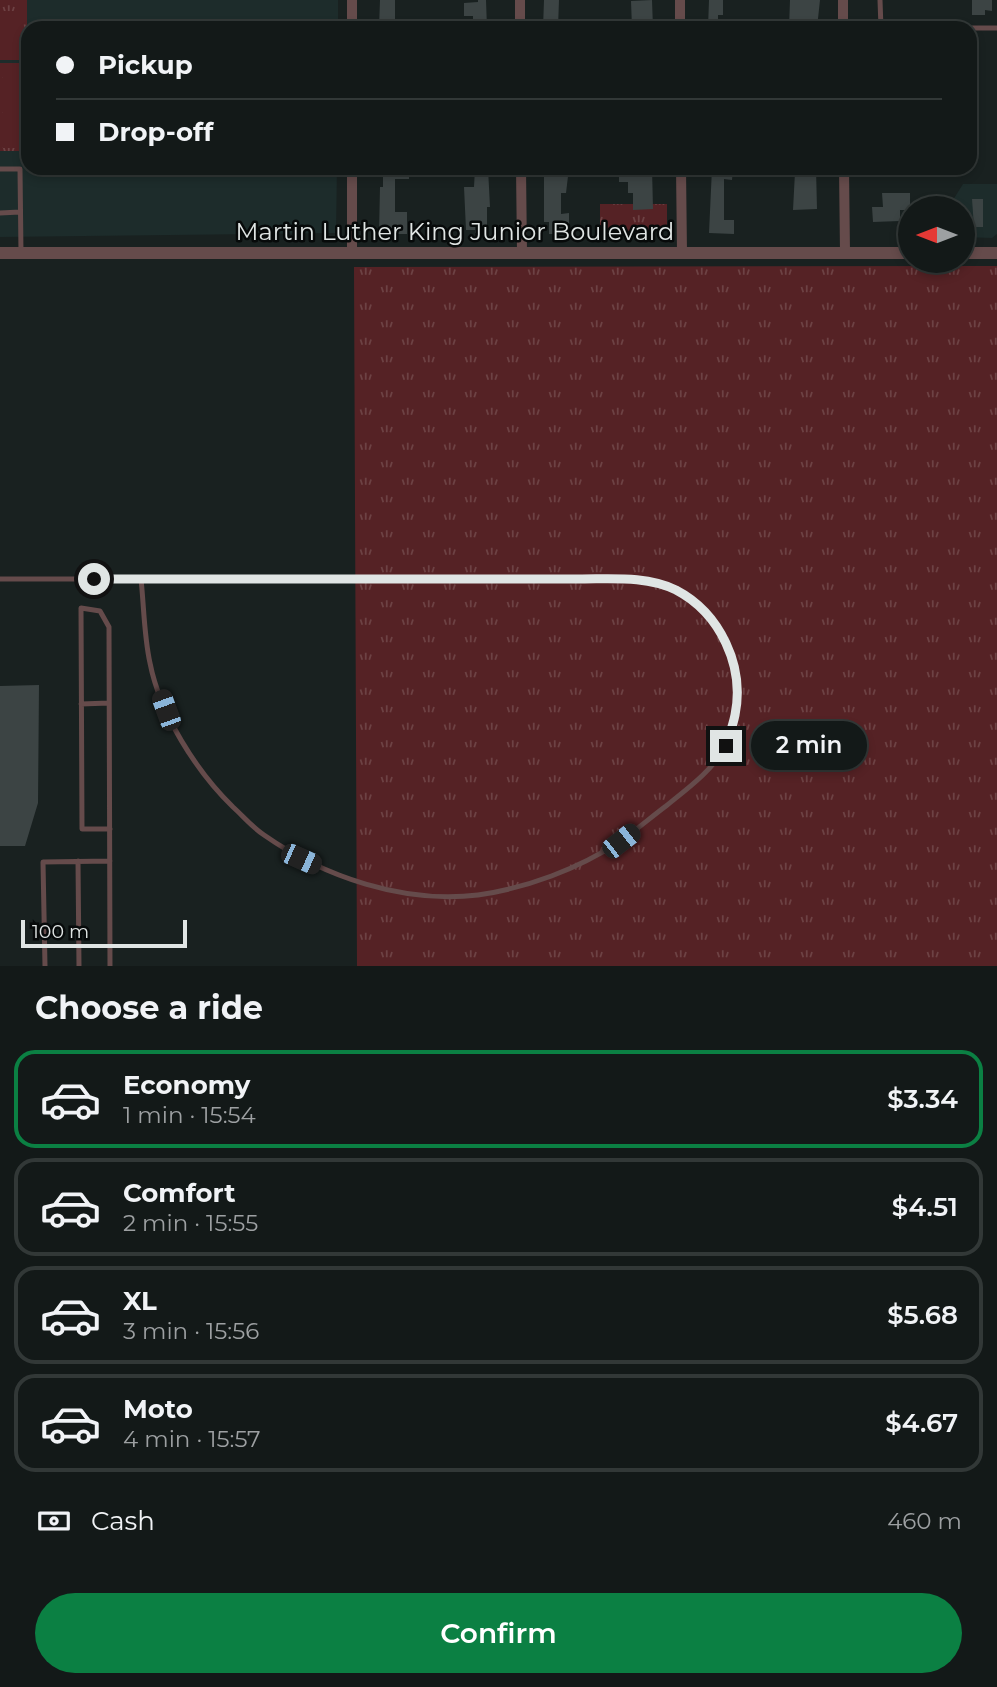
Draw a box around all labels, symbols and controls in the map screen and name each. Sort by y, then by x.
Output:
text: Pickup [98,49,193,81]
text: Drop-off [98,116,213,148]
north arrow [898,196,975,273]
map controls [898,196,975,273]
street label: Martin Luther King Junior Boulevard [236,217,674,246]
route start [78,563,110,595]
car [149,687,184,733]
callout: 2 min [750,722,866,770]
route end [710,730,742,762]
text: 2 min [776,731,842,759]
car [598,820,645,862]
car [278,841,325,877]
scale bar [21,917,187,949]
text: 100 m [32,920,89,943]
text: Choose a ride [35,988,263,1027]
icon: car [39,1068,102,1131]
text: Economy [123,1069,250,1101]
text: $3.34 [887,1083,958,1115]
text: 1 min · 15:54 [123,1101,256,1129]
icon: car [39,1176,102,1239]
text: Comfort [123,1177,235,1209]
text: $4.51 [892,1191,958,1223]
text: 2 min · 15:55 [123,1209,258,1237]
icon: car [39,1284,102,1347]
text: XL [123,1285,157,1317]
text: $5.68 [887,1299,958,1331]
text: 3 min · 15:56 [123,1317,259,1345]
icon: car [39,1392,102,1455]
text: Moto [123,1393,193,1425]
text: $4.67 [885,1407,958,1439]
text: 4 min · 15:57 [123,1425,261,1453]
icon: cash [35,1502,73,1540]
text: Cash [91,1505,155,1537]
text: 460 m [887,1507,962,1535]
button: Confirm [35,1593,962,1673]

